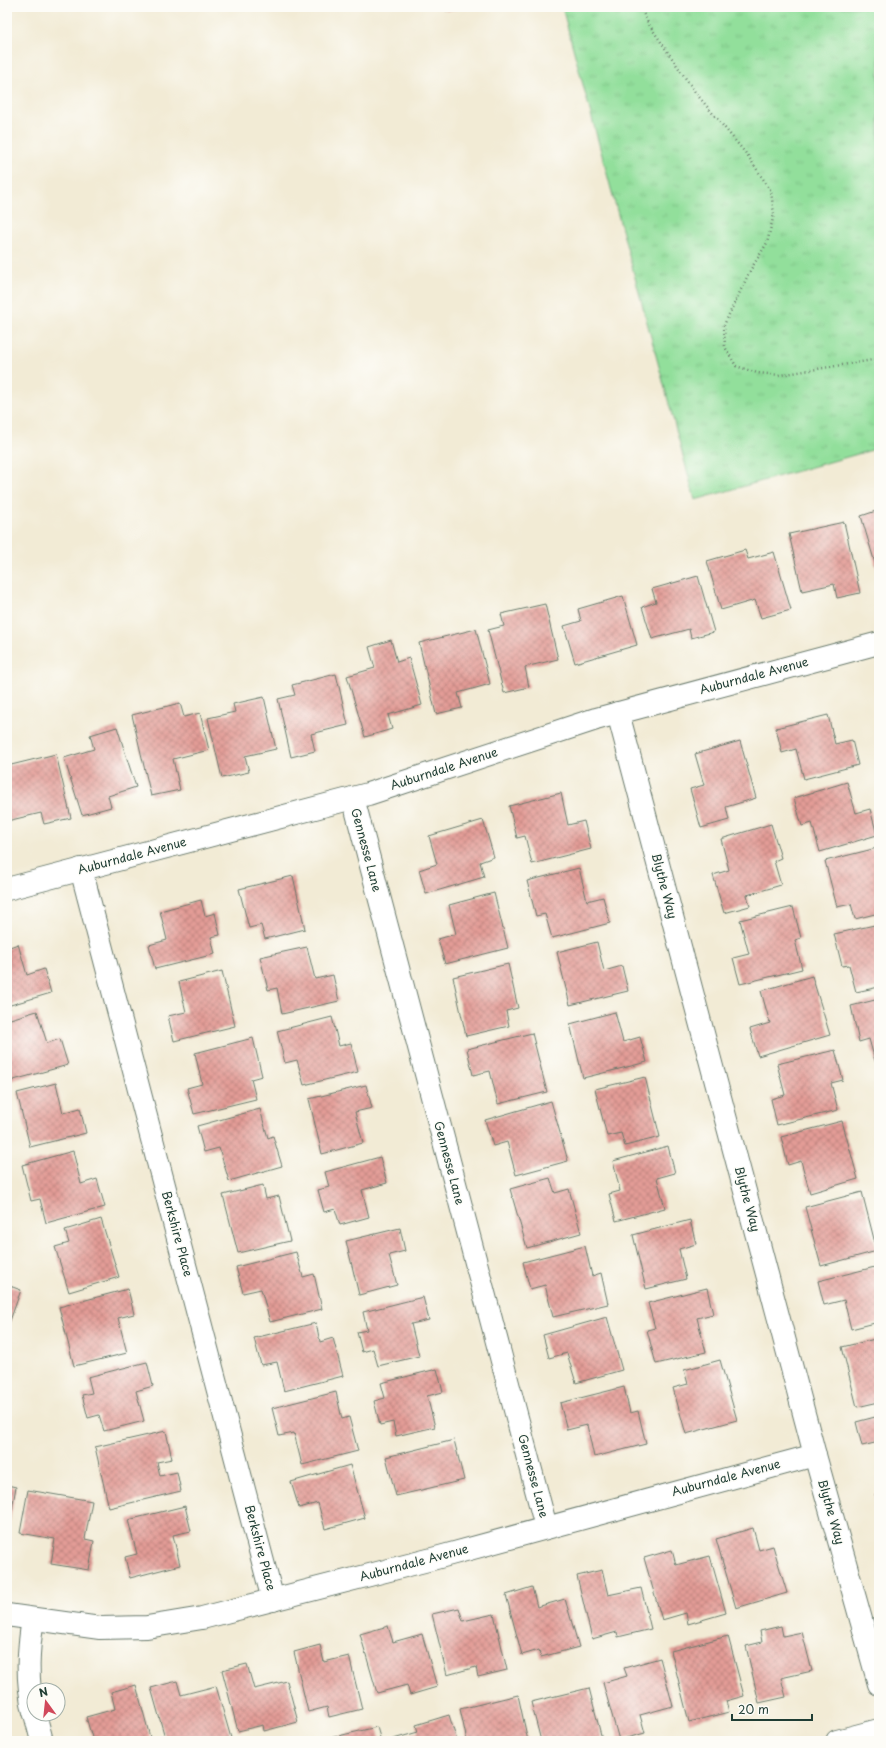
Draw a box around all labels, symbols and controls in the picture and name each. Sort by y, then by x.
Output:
street label: Auburndale Avenue [697,652,811,698]
street label: Auburndale Avenue [388,742,500,794]
street label: Gennesse Lane [347,806,387,894]
street label: Auburndale Avenue [75,832,189,878]
street label: Blythe Way [648,851,682,921]
street label: Gennesse Lane [430,1119,470,1207]
street label: Blythe Way [731,1164,765,1234]
street label: Berkshire Place [158,1189,198,1279]
street label: Gennesse Lane [514,1432,554,1520]
street label: Auburndale Avenue [669,1454,783,1500]
street label: Blythe Way [814,1477,850,1547]
street label: Berkshire Place [241,1503,281,1593]
street label: Auburndale Avenue [357,1539,471,1585]
north arrow [26,1682,66,1722]
text: N [37,1682,50,1701]
scale bar [732,1696,812,1722]
text: 20 m [738,1700,769,1718]

